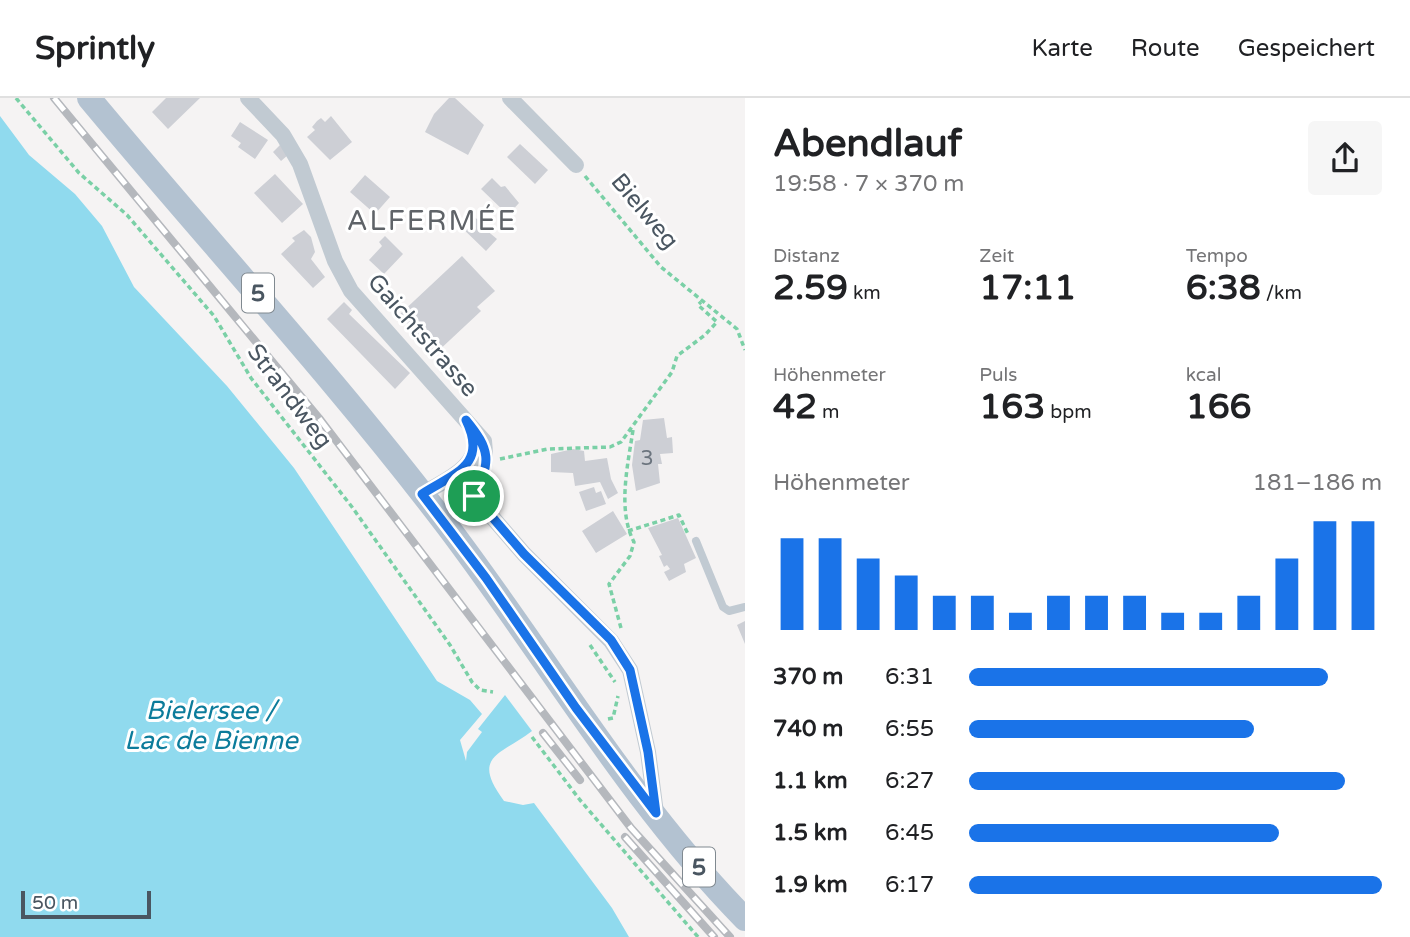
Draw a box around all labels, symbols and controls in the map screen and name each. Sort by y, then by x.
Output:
text: Sprintly [35,29,155,68]
text: Karte [1031,34,1093,63]
text: Route [1131,34,1200,63]
text: Gespeichert [1238,34,1375,63]
text: Abendlauf [773,121,962,167]
button: share [1308,121,1382,195]
street label: Bielweg [605,168,685,255]
text: 19:58 · 7 × 370 m [773,170,964,198]
district label: ALFERMÉE [347,204,517,238]
text: Distanz [773,245,840,267]
text: Zeit [979,245,1014,267]
text: Tempo [1186,245,1248,267]
text: 2.59 [773,267,848,309]
text: 17:11 [979,267,1076,309]
text: 6:38 [1186,267,1261,309]
street label: Gaichtstrasse [361,268,484,403]
road number: 5 [242,274,274,312]
text: km [848,282,881,304]
text: /km [1261,282,1302,304]
street label: Strandweg [241,338,338,454]
text: Höhenmeter [773,364,886,386]
text: Puls [979,364,1017,386]
text: kcal [1186,364,1221,386]
text: 42 [773,386,817,428]
text: 163 [979,386,1045,428]
text: 166 [1186,386,1252,428]
text: m [817,401,839,423]
text: bpm [1045,401,1092,423]
house number: 3 [640,446,654,471]
pin [444,466,504,526]
text: Höhenmeter [773,469,910,497]
text: 181–186 m [1253,469,1382,497]
icon: arrive [455,477,493,515]
text: 370 m [773,663,843,691]
text: 6:31 [885,663,934,691]
water label: Bielersee / Lac de Bienne [124,695,299,756]
text: 740 m [773,715,843,743]
text: 6:55 [885,715,934,743]
text: 1.1 km [773,767,848,795]
text: 6:27 [885,767,934,795]
text: 1.5 km [773,819,848,847]
text: 6:45 [885,819,934,847]
road number: 5 [683,848,715,887]
text: 1.9 km [773,871,848,899]
text: 6:17 [885,871,934,899]
scale bar [21,888,150,920]
text: 50 m [32,892,78,914]

